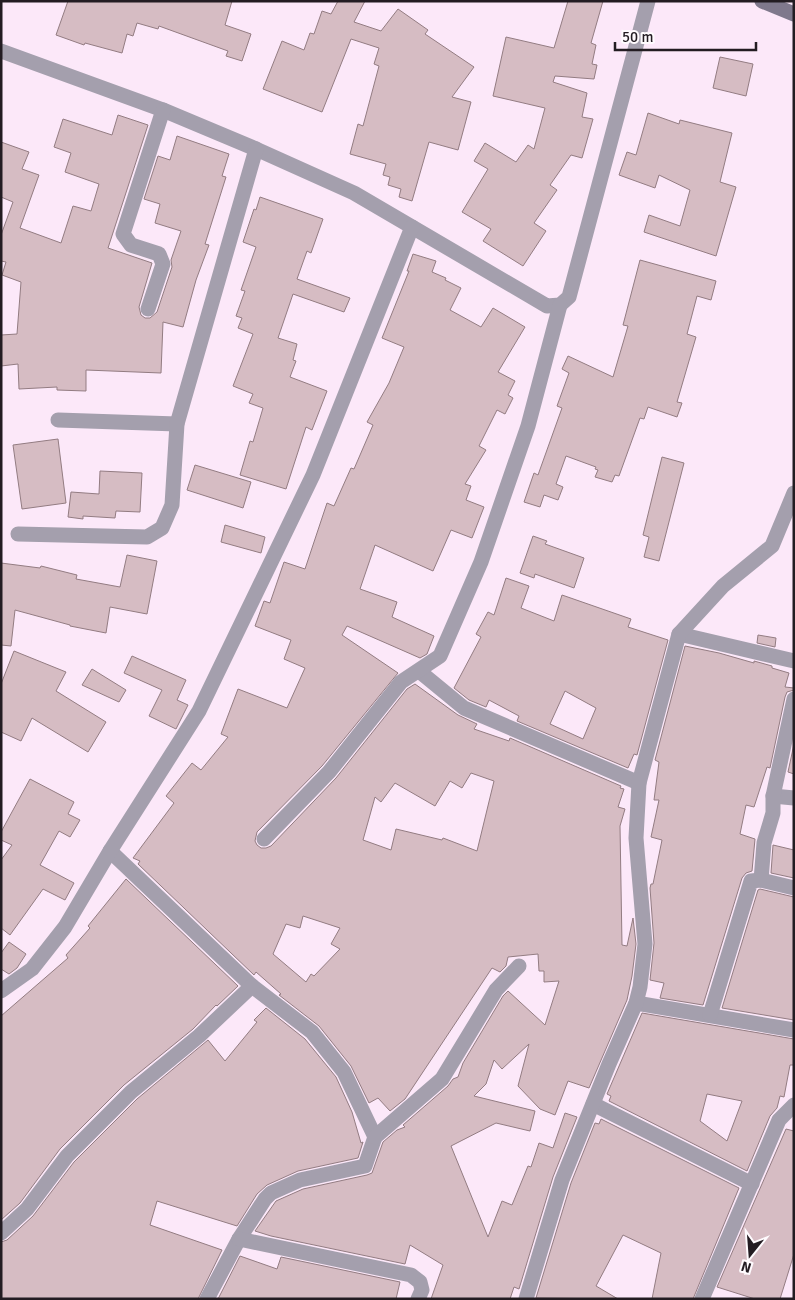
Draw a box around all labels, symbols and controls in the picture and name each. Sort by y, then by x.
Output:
scale bar [615,20,756,52]
text: 50 m [622,28,653,46]
north arrow [725,1230,775,1280]
text: N [739,1257,753,1277]

